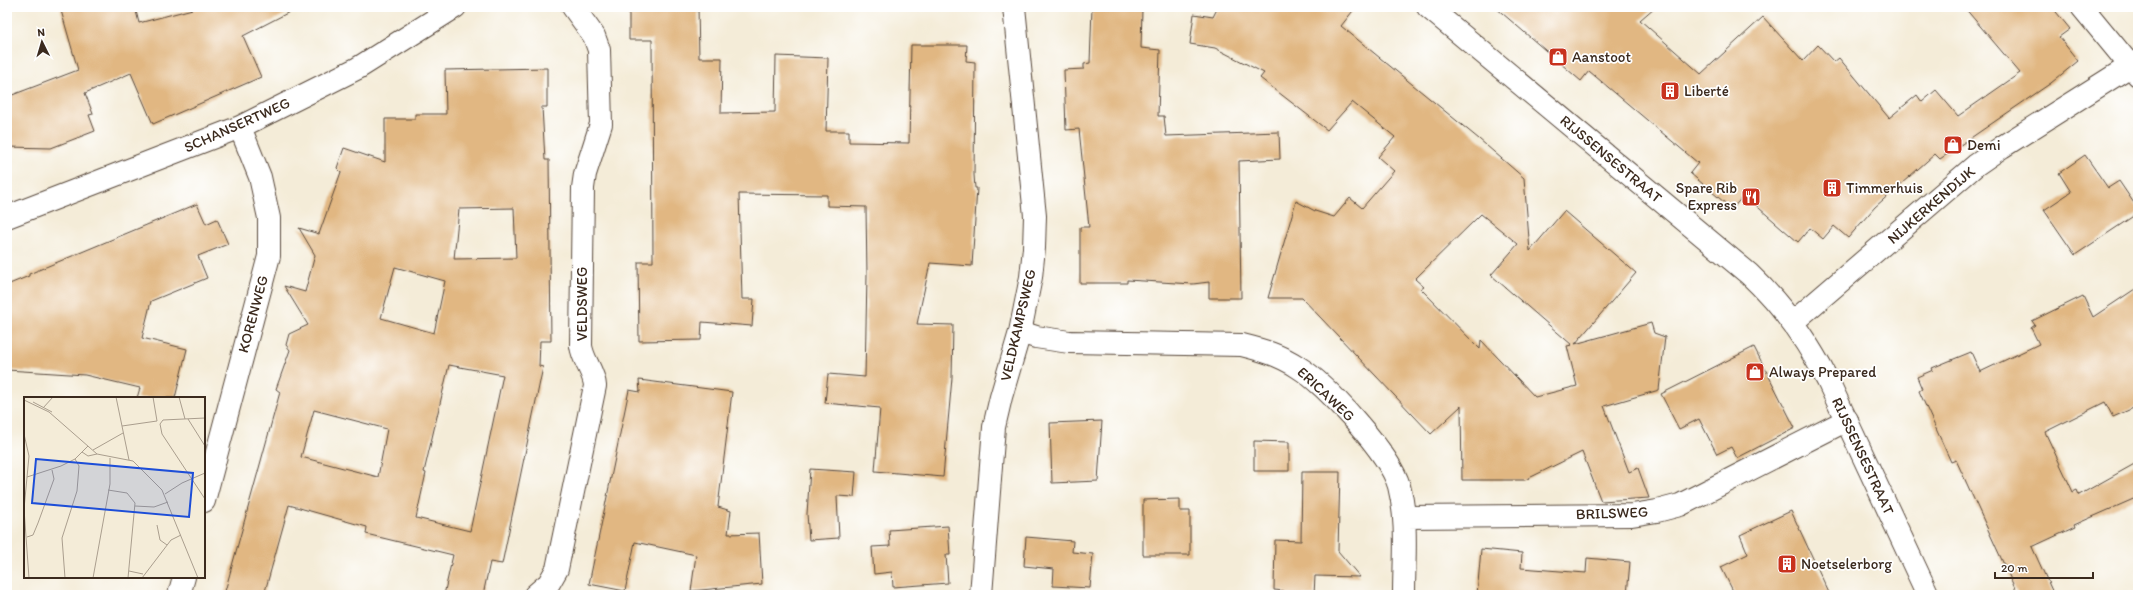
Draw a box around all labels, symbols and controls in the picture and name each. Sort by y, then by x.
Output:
north arrow [22,22,62,62]
text: N [37,26,45,39]
shop icon: Aanstoot [1547,46,1569,68]
place label: Aanstoot [1572,48,1631,66]
building icon: Liberté [1659,80,1681,102]
place label: Liberté [1684,82,1729,100]
street label: SCHANSERTWEG [181,94,293,156]
street label: RIJSSENSESTRAAT [1556,111,1666,207]
shop icon: Demi [1942,134,1964,156]
place label: Demi [1967,136,2001,154]
street label: NIJKERKENDIJK [1884,162,1979,248]
building icon: Timmerhuis [1821,177,1843,199]
place label: Spare Rib Express [1676,179,1737,214]
place label: Timmerhuis [1846,179,1923,197]
restaurant icon: Spare Rib Express [1740,186,1762,208]
street label: VELDSWEG [573,267,591,341]
street label: VELDKAMPSWEG [996,267,1040,383]
street label: KORENWEG [234,273,272,355]
shop icon: Always Prepared [1744,361,1766,383]
street label: ERICAWEG [1294,363,1358,425]
place label: Always Prepared [1769,363,1876,381]
street label: RIJSSENSESTRAAT [1828,394,1898,518]
inset map [24,397,205,578]
street label: BRILSWEG [1576,503,1648,523]
building icon: Noetselerborg [1776,553,1798,575]
scale bar [1995,554,2093,580]
place label: Noetselerborg [1801,555,1892,573]
text: 20 m [2001,561,2028,575]

